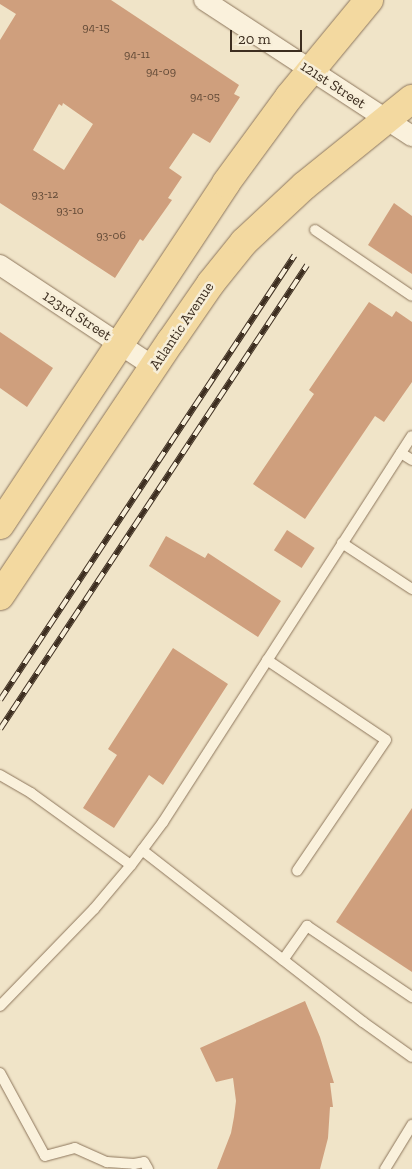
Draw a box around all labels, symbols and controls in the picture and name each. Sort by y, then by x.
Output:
scale bar [232,20,304,52]
house number: 94-15 [82,21,110,35]
text: 20 m [238,30,271,48]
house number: 94-11 [124,48,150,62]
street label: 121st Street [297,57,369,113]
house number: 94-09 [146,65,176,79]
house number: 94-05 [190,90,220,104]
house number: 93-12 [32,188,58,202]
house number: 93-10 [56,204,84,218]
house number: 93-06 [96,229,126,243]
street label: Atlantic Avenue [146,278,218,374]
street label: 123rd Street [39,287,115,345]

